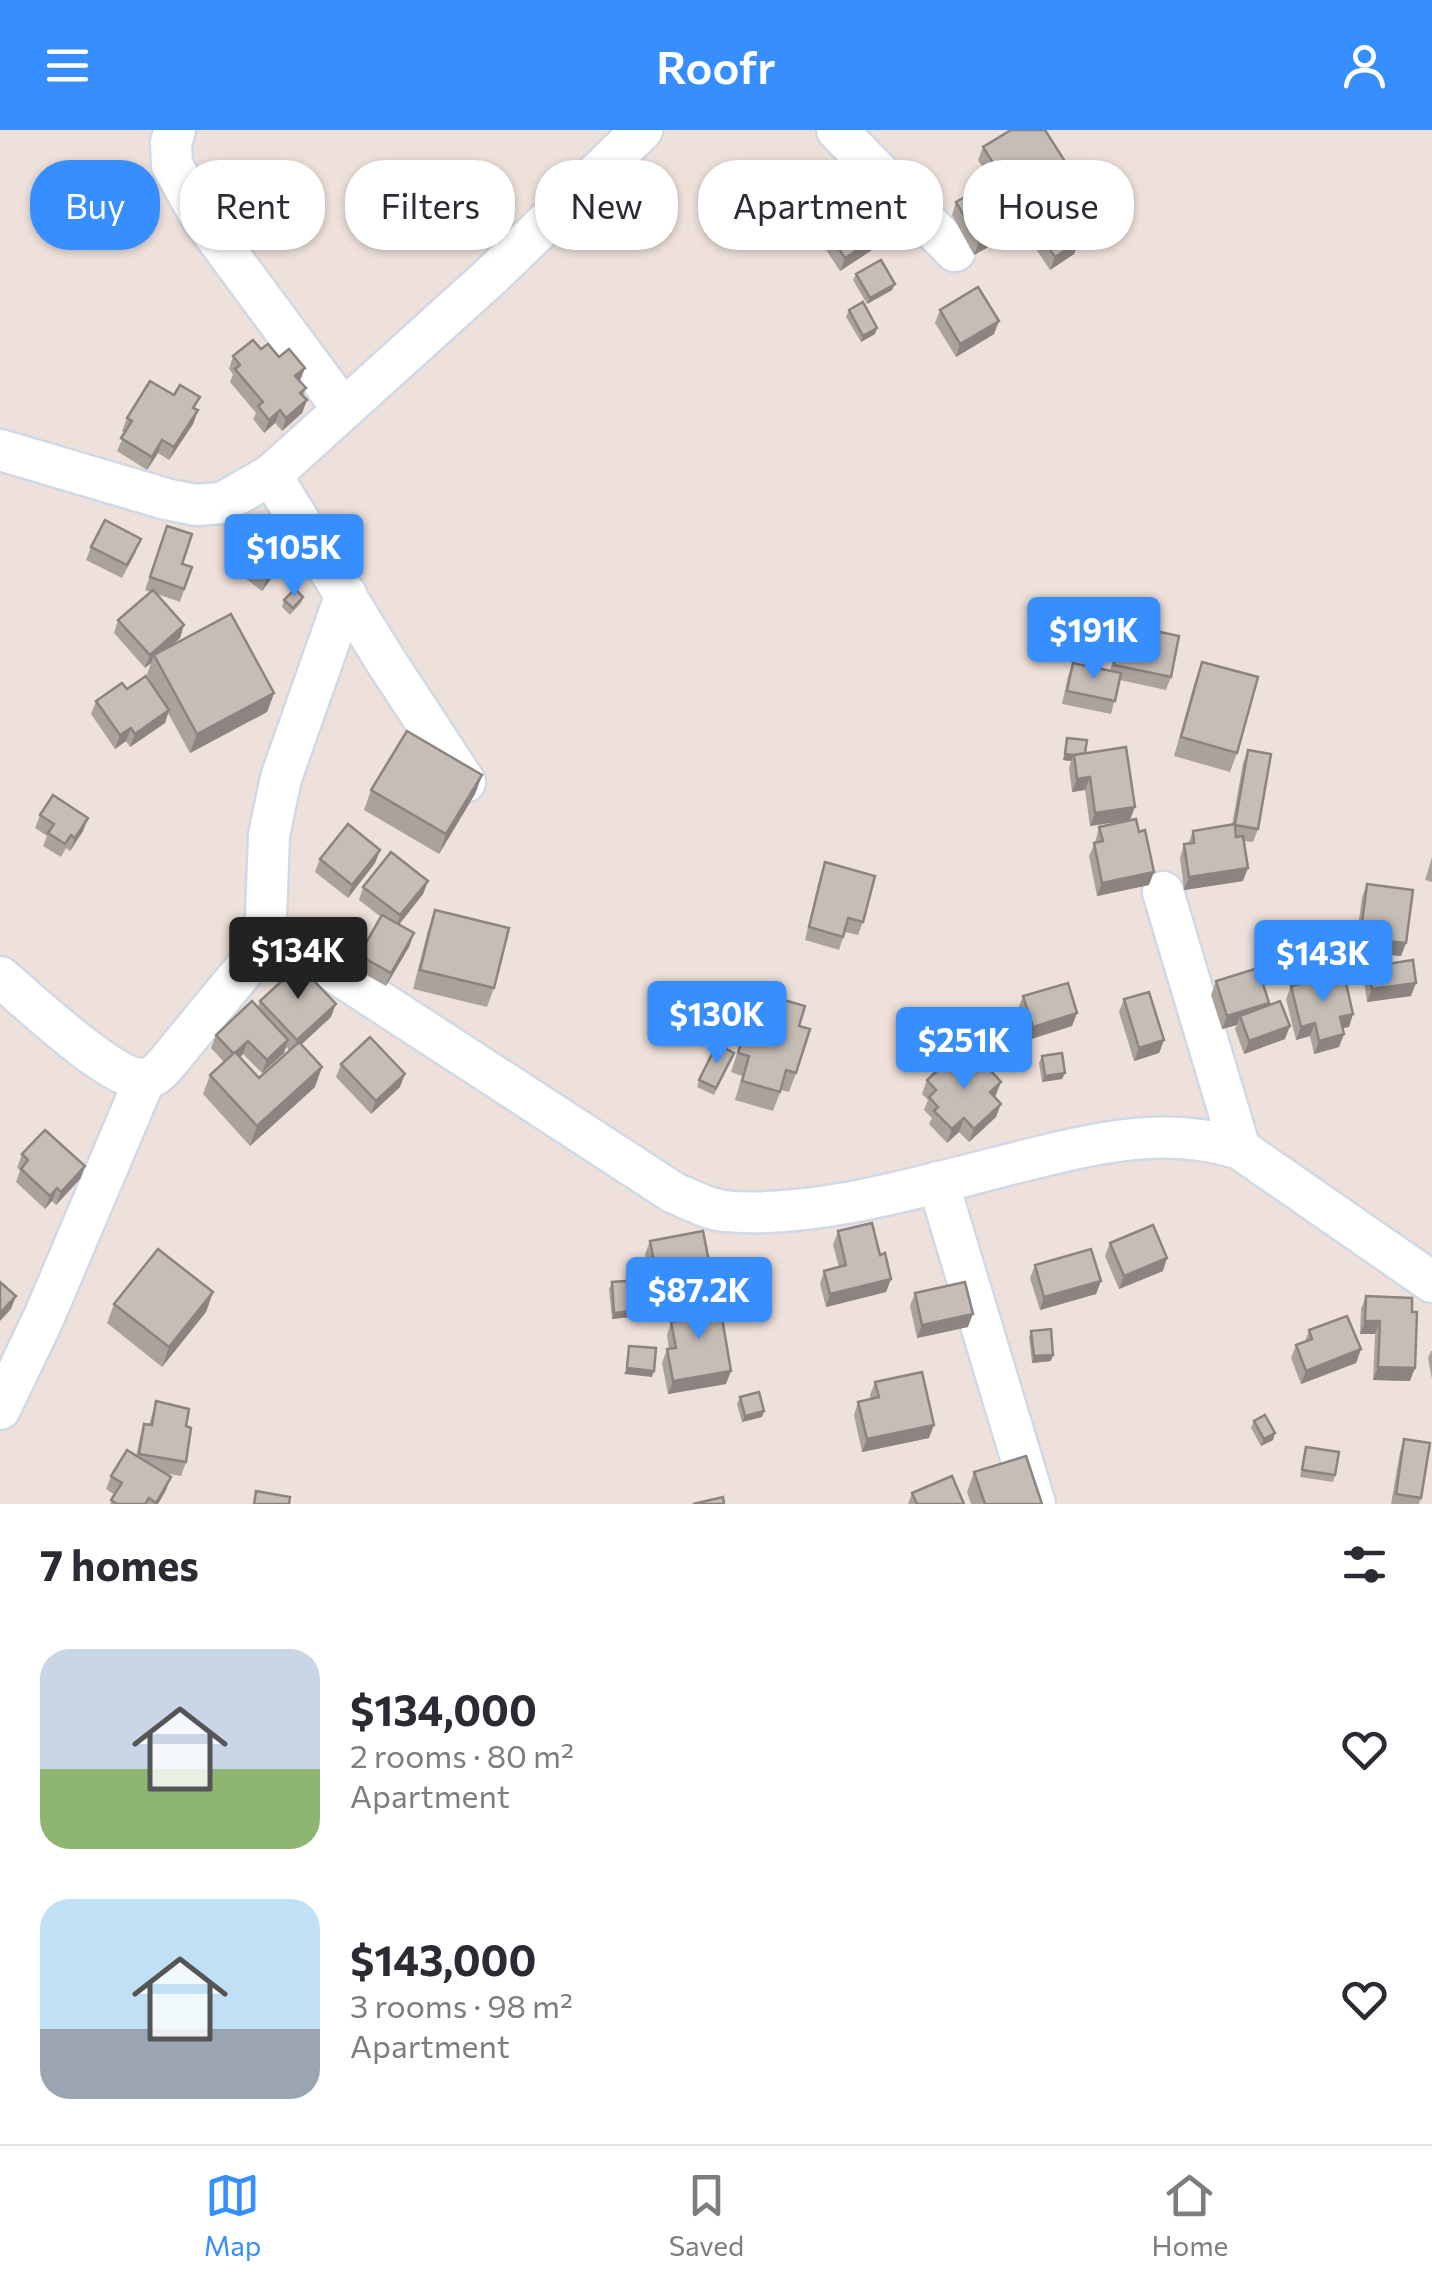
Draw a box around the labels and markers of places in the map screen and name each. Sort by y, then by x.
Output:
pin: $105K [224,514,364,599]
pin: $191K [1024,597,1164,682]
pin: $134K [228,917,368,1002]
pin: $143K [1253,920,1393,1005]
pin: $130K [647,981,787,1066]
pin: $251K [894,1007,1034,1092]
pin: $87.2K [618,1257,780,1342]

